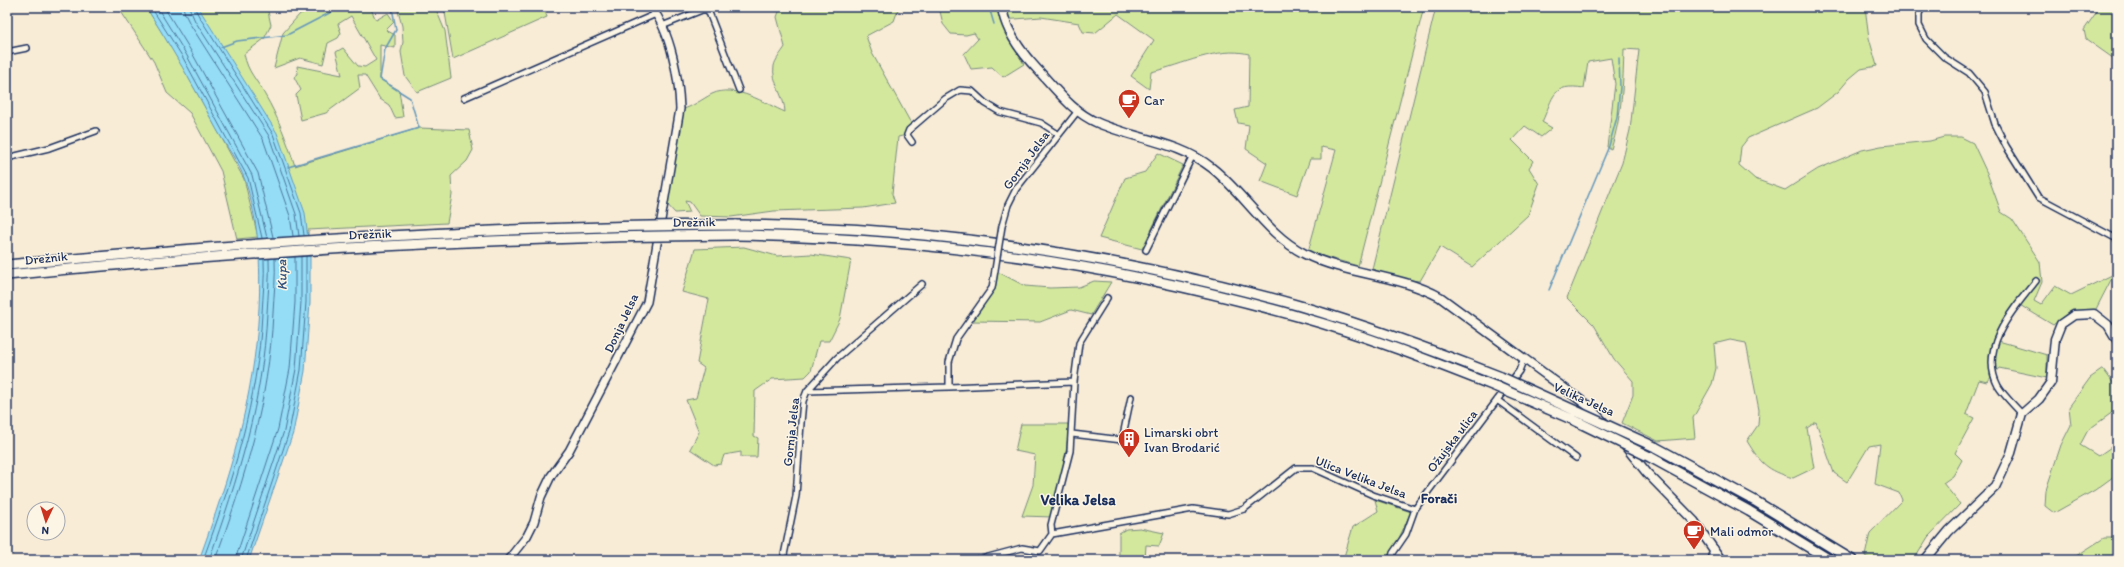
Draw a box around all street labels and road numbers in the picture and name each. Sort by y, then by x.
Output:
street label: Gornja Jelsa [1000,127,1053,192]
street label: Drežnik [672,214,716,230]
street label: Drežnik [348,225,392,243]
street label: Drežnik [24,248,68,268]
street label: Donja Jelsa [601,291,641,355]
street label: Velika Jelsa [1551,379,1617,419]
street label: Gornja Jelsa [780,397,802,467]
street label: Ožujska ulica [1424,406,1481,475]
street label: Ulica Velika Jelsa [1313,453,1409,501]

